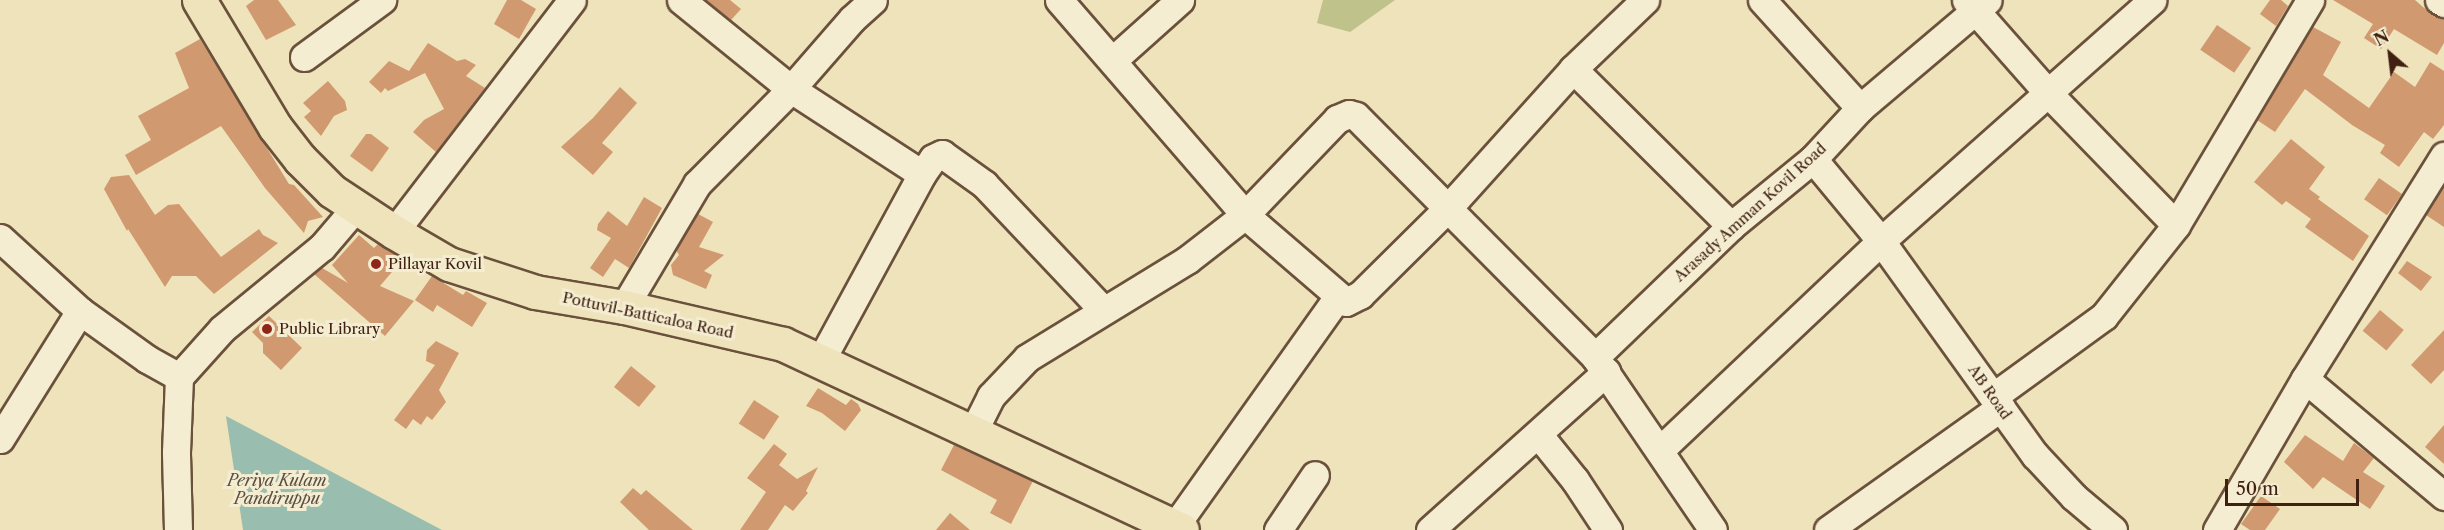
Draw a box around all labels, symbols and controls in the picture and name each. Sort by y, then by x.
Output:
north arrow [2360,24,2420,84]
text: N [2371,26,2392,50]
street label: Arasady Amman Kovil Road [1670,139,1830,285]
place label: Pillayar Kovil [388,255,482,273]
marker: Pillayar Kovil [369,257,383,271]
street label: Pottuvil-Batticaloa Road [561,288,735,342]
place label: Public Library [279,320,380,338]
marker: Public Library [260,322,274,336]
street label: AB Road [1965,361,2015,423]
scale bar [2228,467,2362,505]
water label: Periya Kulam Pandiruppu [227,470,327,508]
text: 50 m [2236,478,2279,500]

